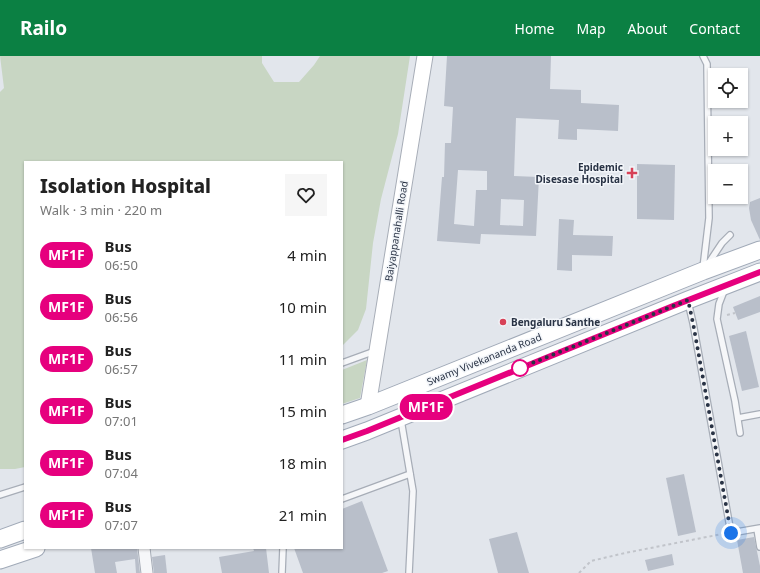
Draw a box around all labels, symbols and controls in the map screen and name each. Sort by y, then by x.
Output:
text: Railo [20,15,67,41]
text: Home [515,19,554,38]
text: Map [576,19,606,38]
text: About [628,19,667,38]
text: Contact [689,19,740,38]
map controls [708,68,748,204]
button: locate [708,68,748,108]
button: + [708,116,748,156]
place label: Epidemic Disesase Hospital [536,160,623,186]
button: − [708,164,748,204]
marker: Epidemic Disesase Hospital [626,167,638,179]
text: Isolation Hospital [40,173,211,199]
button: heart [285,174,327,216]
street label: Baiyappanahalli Road [381,180,411,282]
text: Walk · 3 min · 220 m [40,201,162,219]
text: Bus [105,236,132,256]
text: MF1F [48,245,85,264]
text: 4 min [287,245,327,265]
text: 06:50 [105,256,138,274]
text: Bus [105,288,132,308]
text: MF1F [48,297,85,316]
text: 10 min [279,297,327,317]
text: 06:56 [105,308,138,326]
place label: Bengaluru Santhe [511,315,600,329]
marker: Bengaluru Santhe [498,317,508,327]
street label: Swamy Vivekananda Road [425,330,543,388]
text: Bus [105,340,132,360]
text: MF1F [48,349,85,368]
text: 11 min [279,349,327,369]
unlabelled marker [511,359,529,377]
text: 06:57 [105,360,138,378]
text: Bus [105,392,132,412]
line badge: MF1F [398,394,454,420]
text: MF1F [408,397,444,416]
text: MF1F [48,401,85,420]
text: 15 min [279,401,327,421]
text: 07:01 [105,412,138,430]
text: Bus [105,444,132,464]
text: MF1F [48,453,85,472]
text: 18 min [279,453,327,473]
text: 07:04 [105,464,138,482]
text: Bus [105,496,132,516]
text: MF1F [48,505,85,524]
text: 21 min [279,505,327,525]
text: 07:07 [105,516,138,534]
your location [721,523,741,543]

